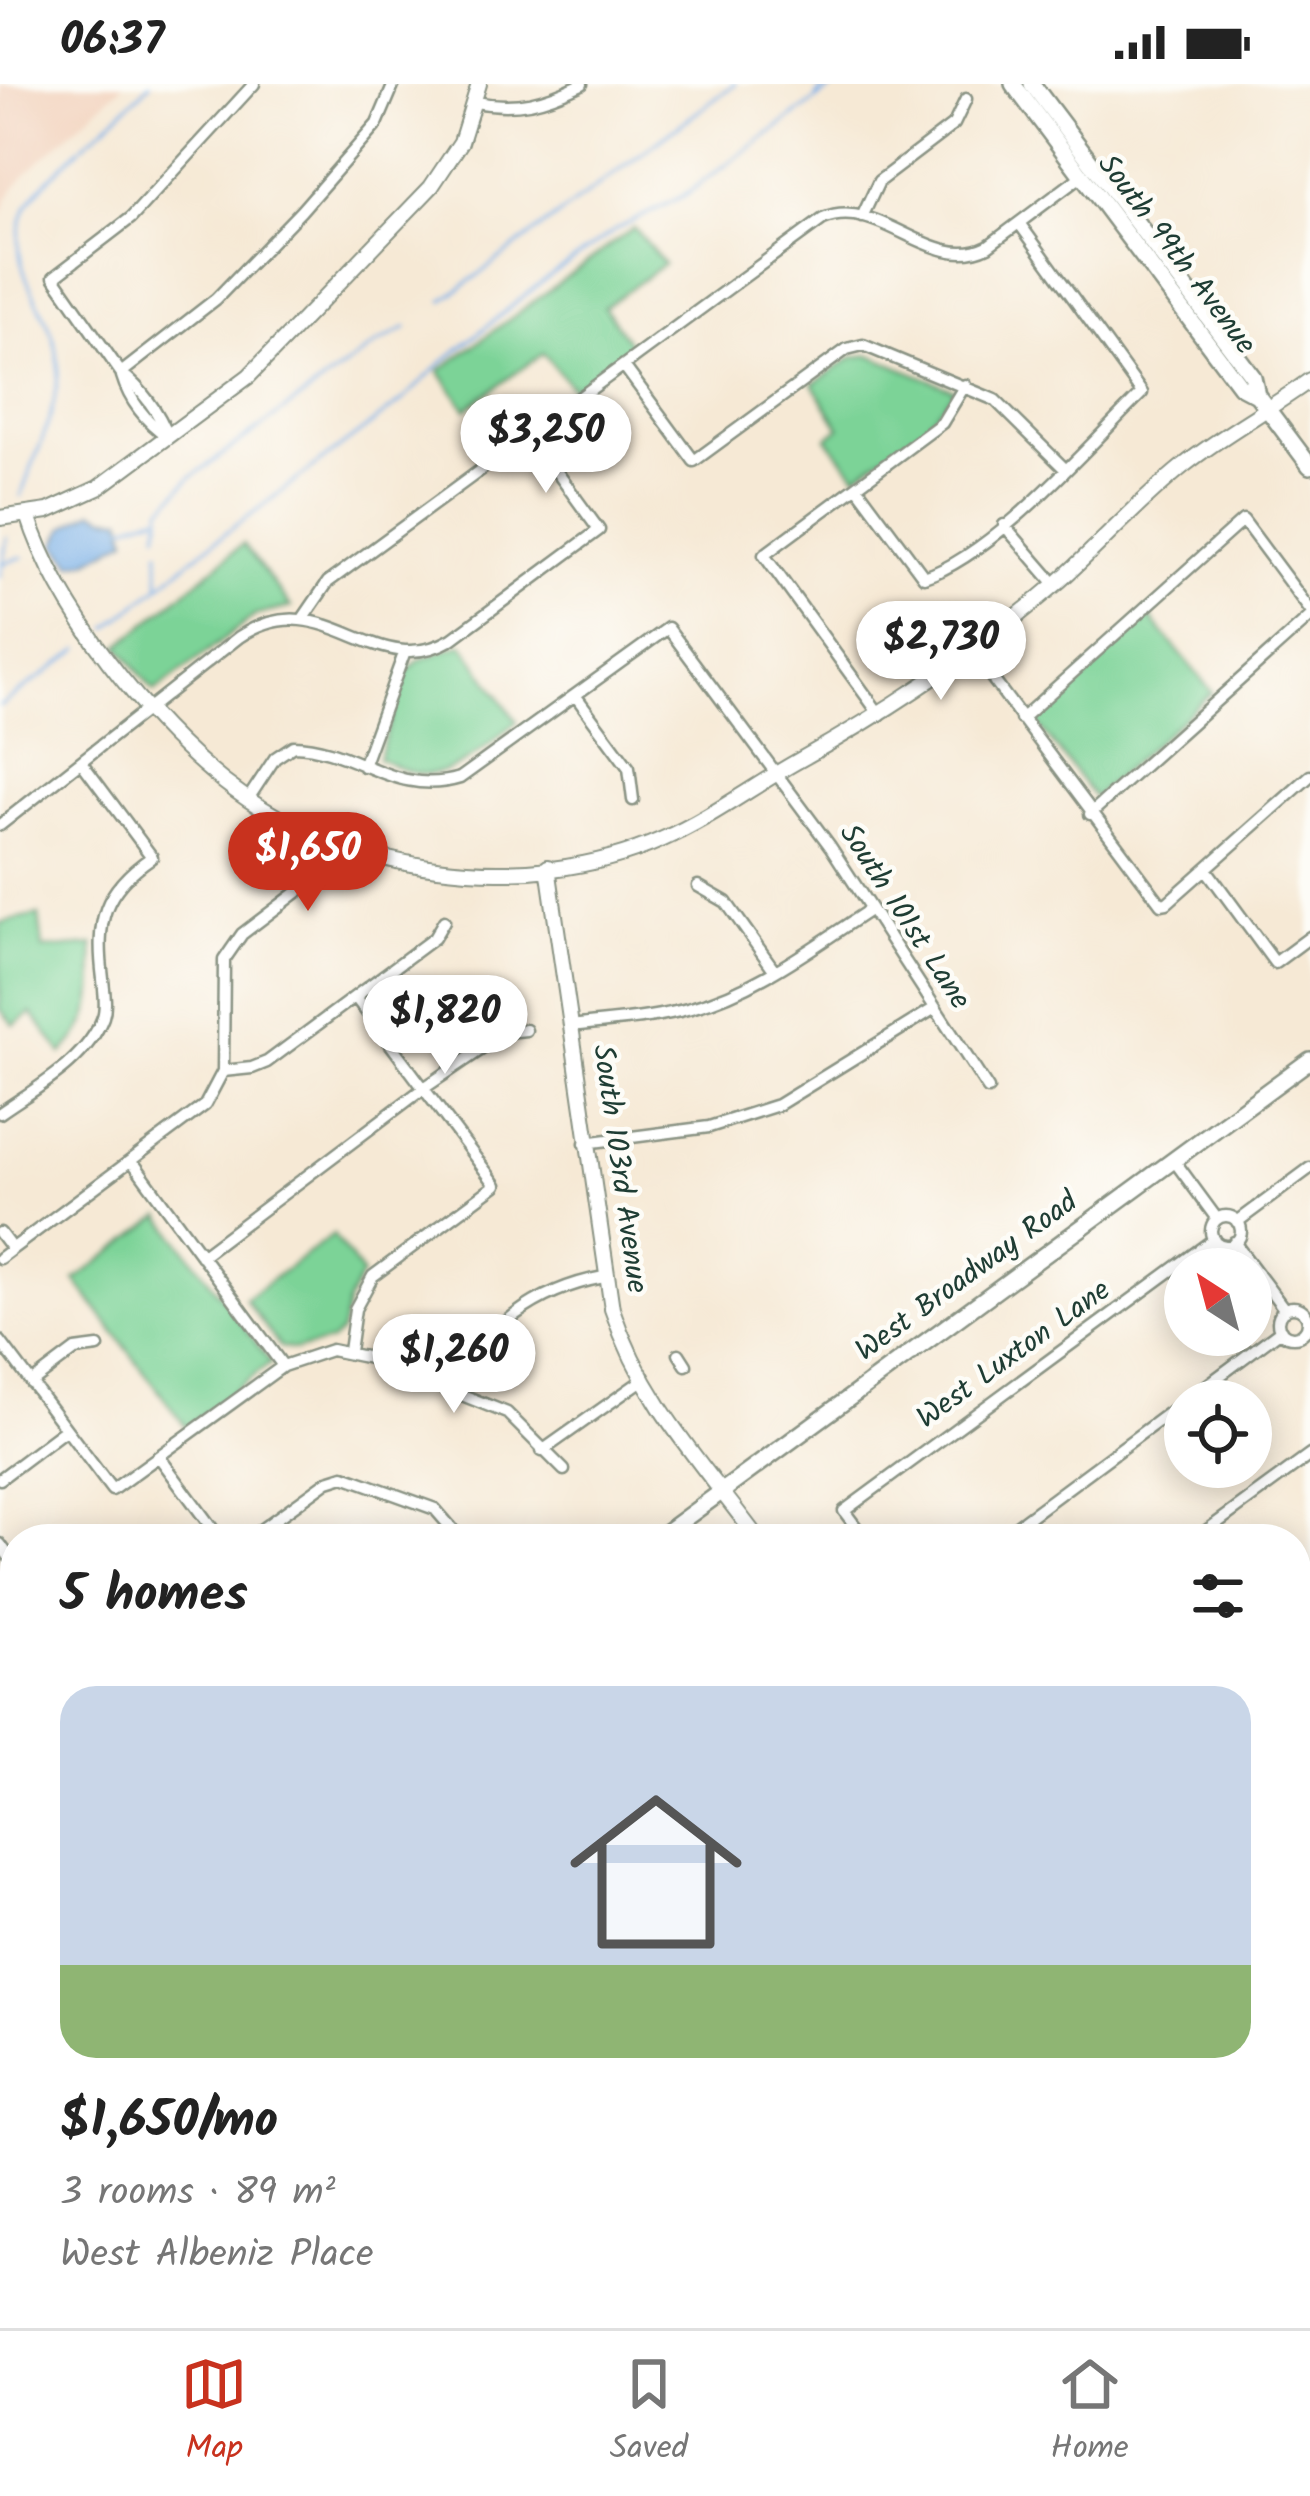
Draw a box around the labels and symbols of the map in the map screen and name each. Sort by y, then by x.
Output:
street label: South 99th Avenue [1084,144,1268,366]
pin: $3,250 [448,394,644,496]
pin: $2,730 [843,601,1039,703]
pin: $1,650 [210,812,406,914]
street label: South 101st Lane [826,814,982,1020]
pin: $1,820 [347,975,543,1077]
street label: South 103rd Avenue [578,1042,660,1296]
street label: West Broadway Road [845,1179,1089,1374]
north arrow [1164,1248,1272,1356]
street label: West Luxton Lane [907,1268,1121,1442]
pin: $1,260 [356,1314,552,1416]

